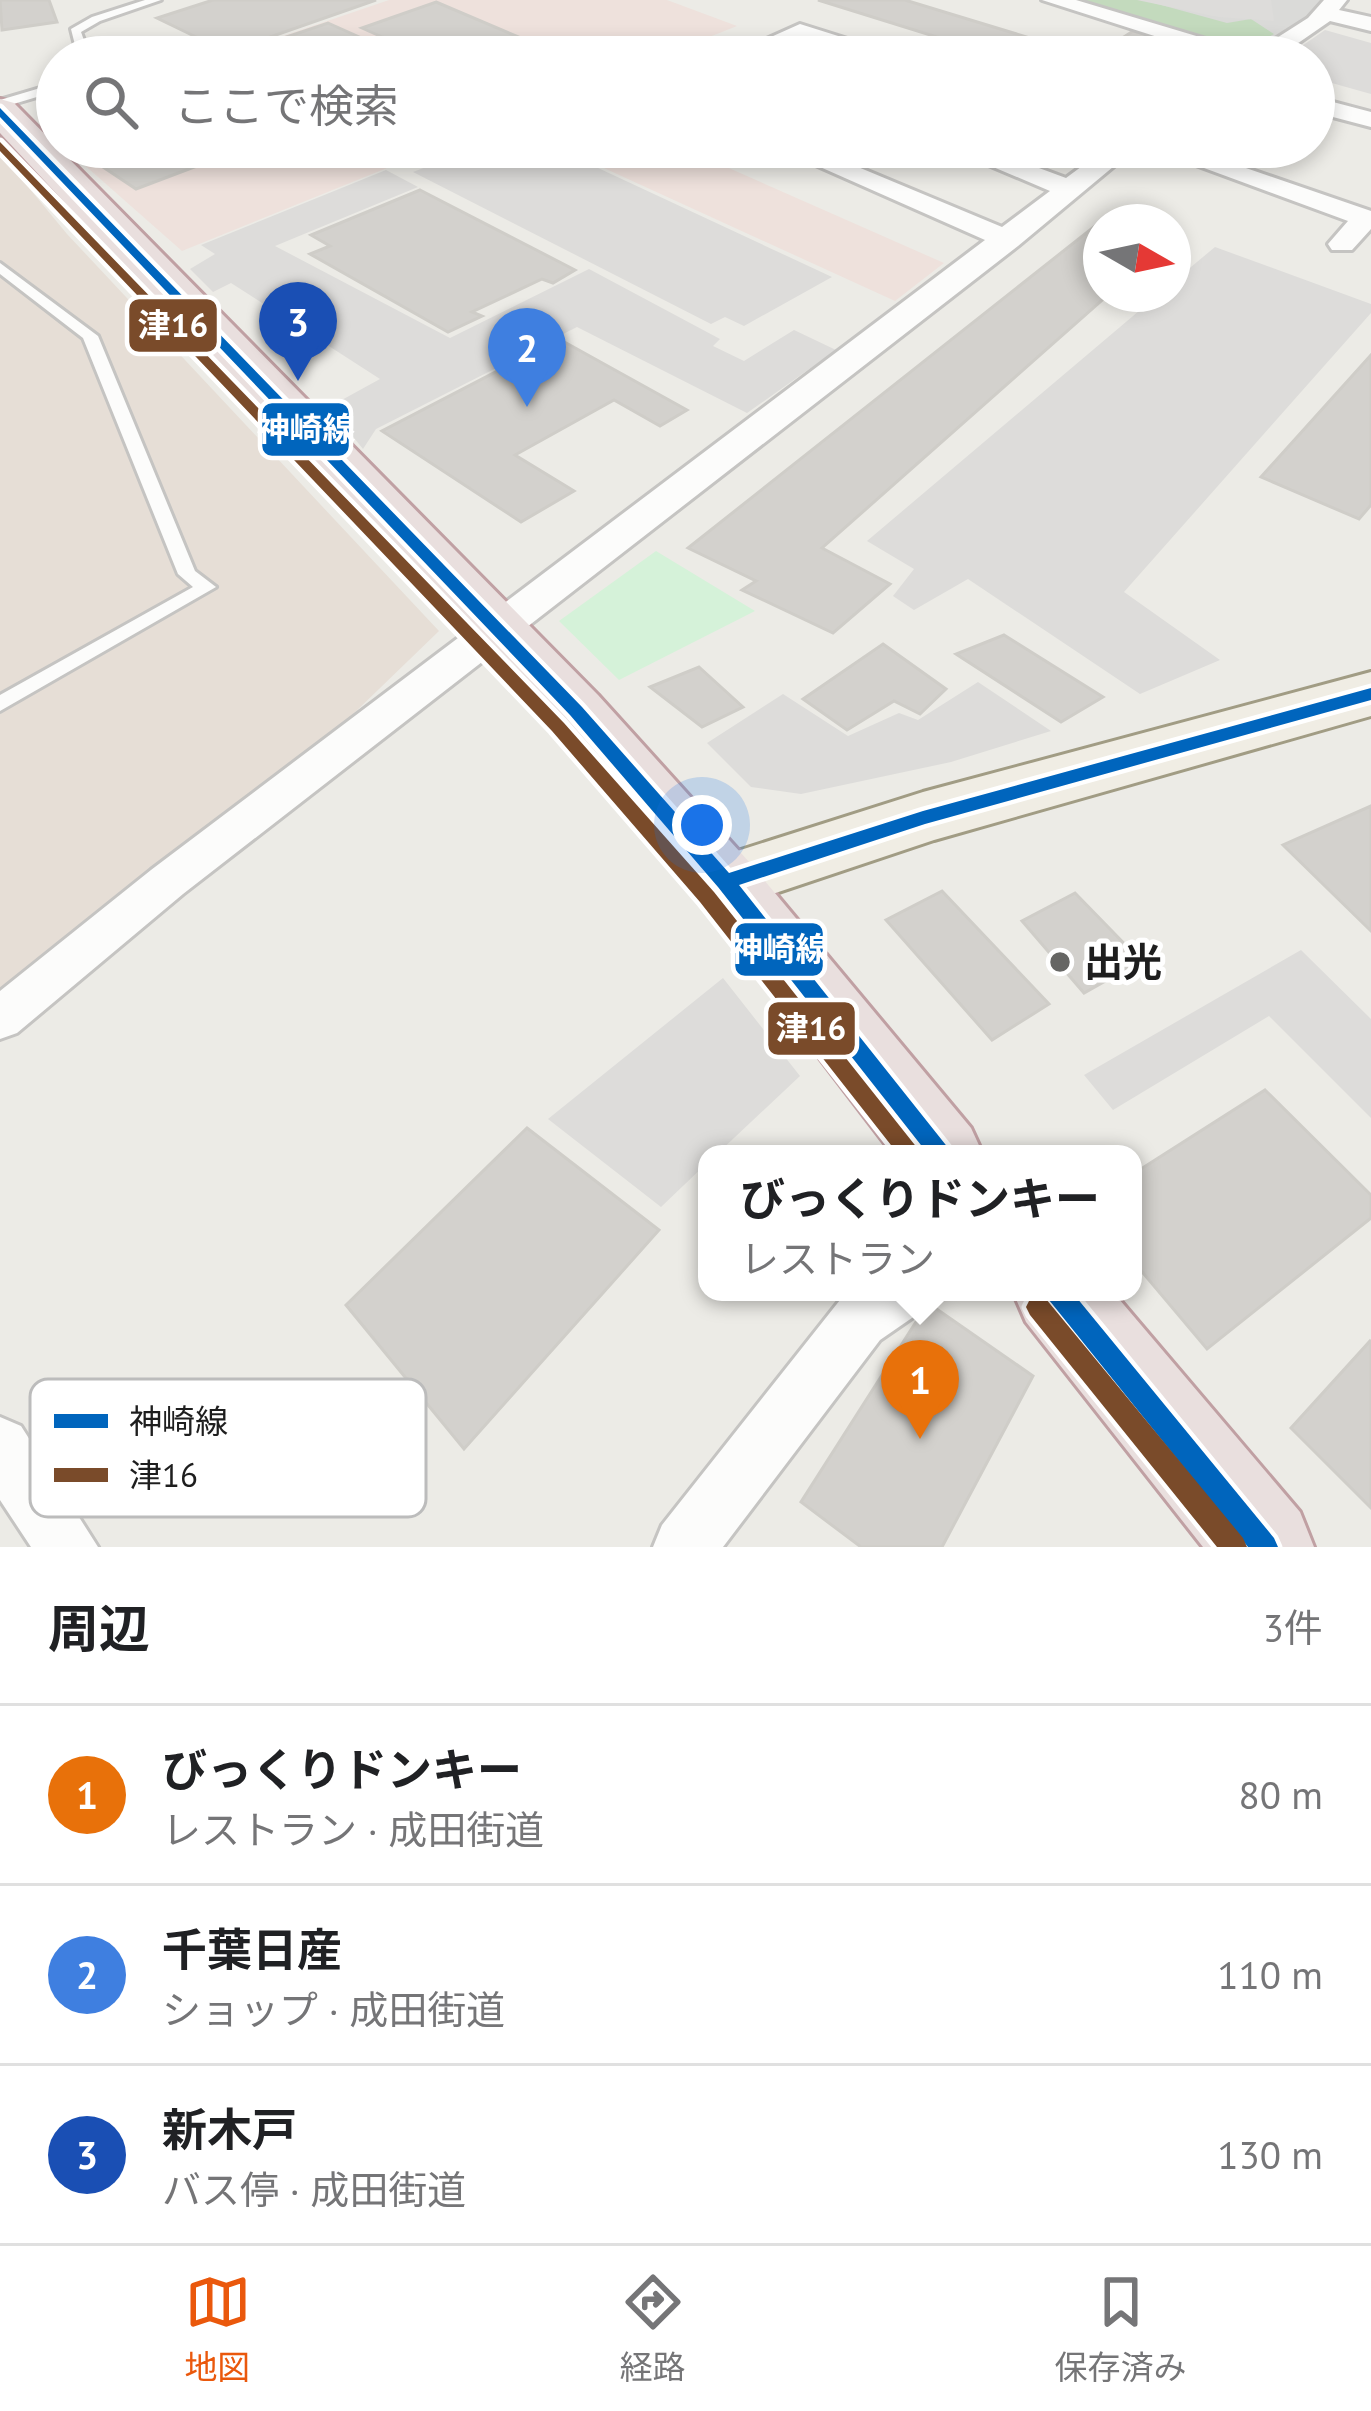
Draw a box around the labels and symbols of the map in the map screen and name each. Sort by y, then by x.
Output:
north arrow [1083,204,1191,312]
pin: 3 [259,282,337,381]
line badge: 津16 [127,297,219,354]
text: 津16 [138,303,208,346]
pin: 2 [488,308,566,407]
line badge: 神崎線 [260,401,351,458]
text: 神崎線 [257,407,356,450]
your location [672,795,732,855]
line badge: 神崎線 [733,921,825,978]
text: 神崎線 [730,927,829,970]
place label: 出光 [1084,936,1162,987]
marker: 出光 [1047,949,1073,975]
line badge: 津16 [766,1000,857,1057]
text: 津16 [776,1006,846,1049]
pin: 1 [881,1340,959,1439]
legend [30,1379,426,1517]
text: 神崎線 [129,1399,228,1442]
text: 津16 [129,1453,198,1496]

